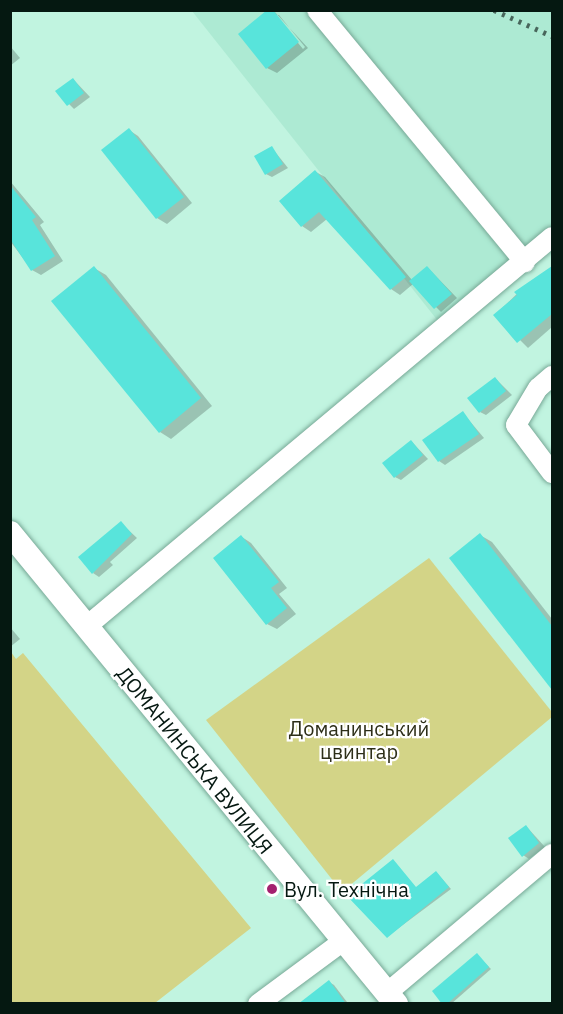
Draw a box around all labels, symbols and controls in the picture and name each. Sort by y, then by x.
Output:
street label: ДОМАНИНСЬКА ВУЛИЦЯ [112,661,278,859]
park label: Доманинський цвинтар [289,717,429,764]
place label: Вул. Технічна [284,877,409,901]
marker: Вул. Технічна [265,882,279,896]

